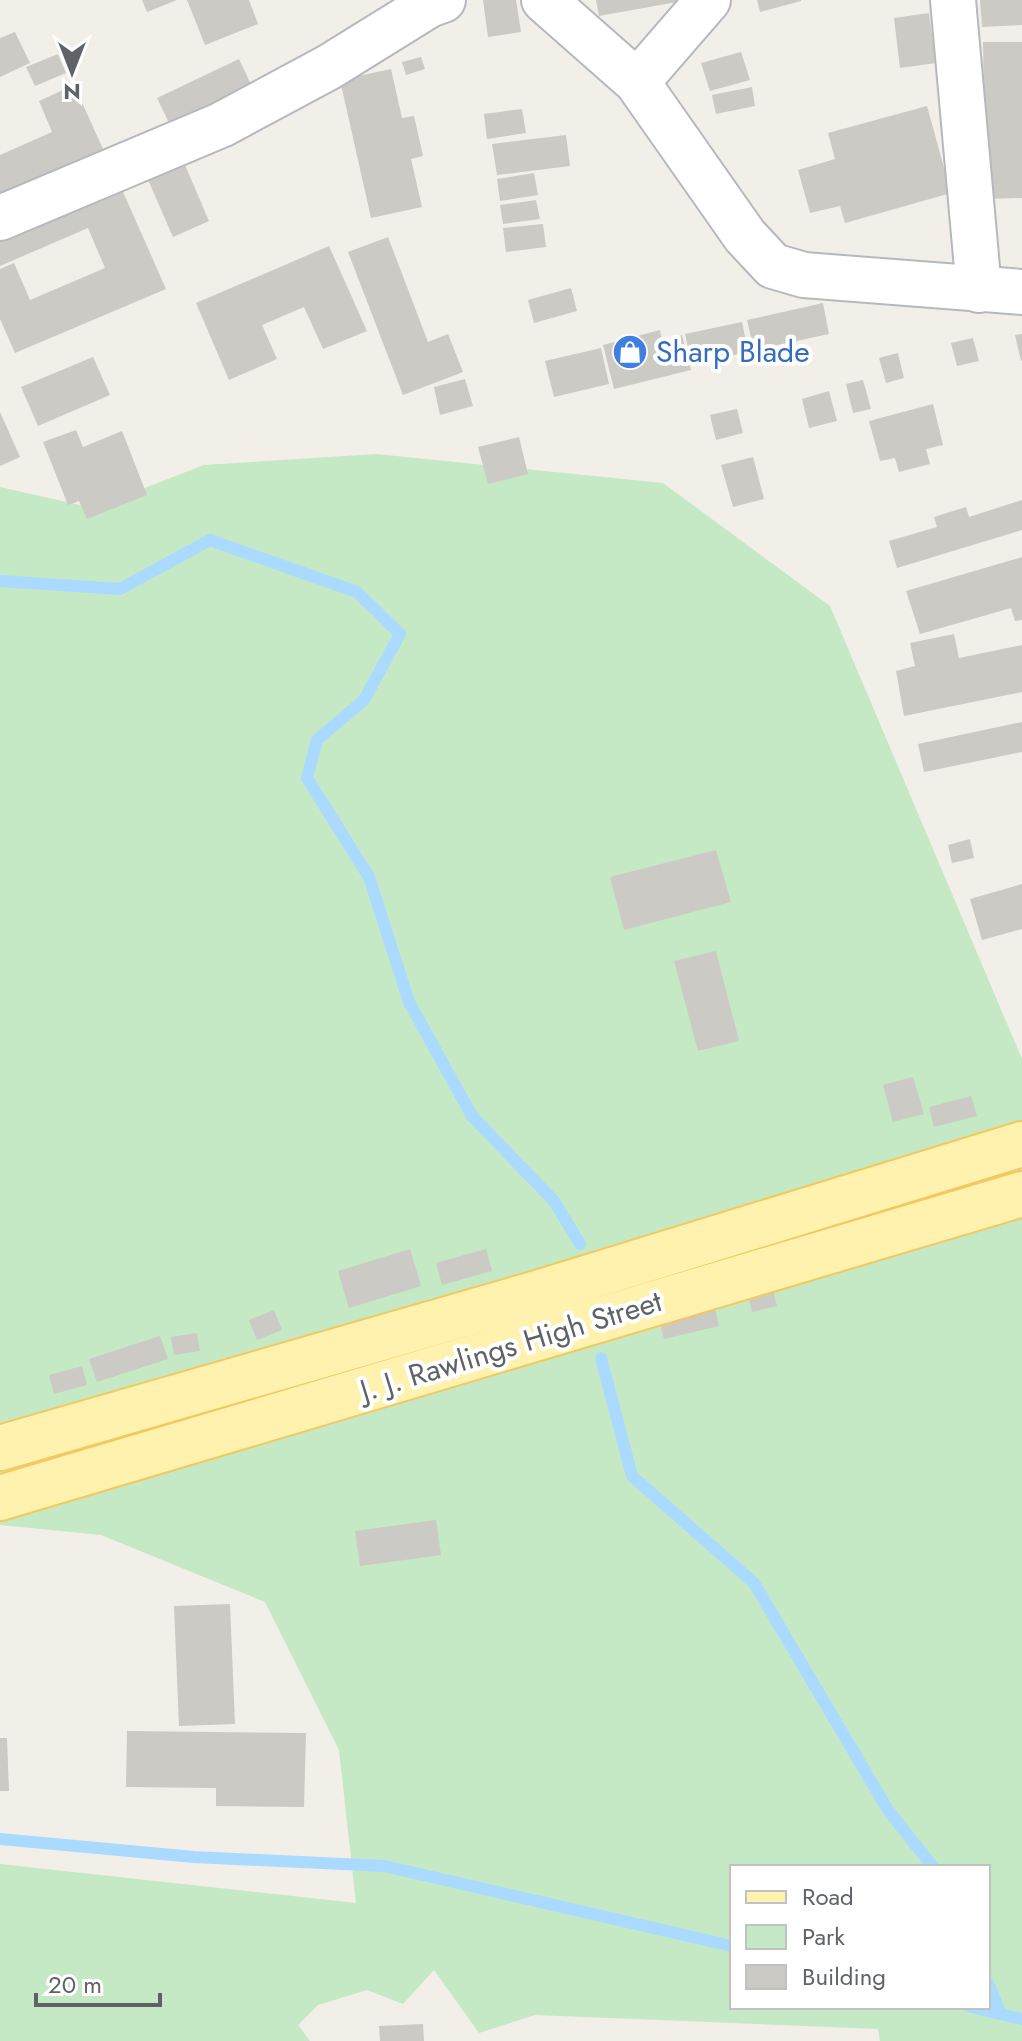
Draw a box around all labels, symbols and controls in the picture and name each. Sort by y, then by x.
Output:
north arrow [32,32,112,112]
text: N [63,76,81,108]
place label: Sharp Blade [656,330,810,373]
shop icon: Sharp Blade [611,333,649,371]
street label: J. J. Rawlings High Street [351,1279,668,1413]
legend [730,1865,990,2009]
text: Road [802,1879,854,1914]
text: Park [802,1919,845,1954]
scale bar [36,1957,160,2007]
text: Building [802,1959,886,1994]
text: 20 m [48,1967,102,2002]

